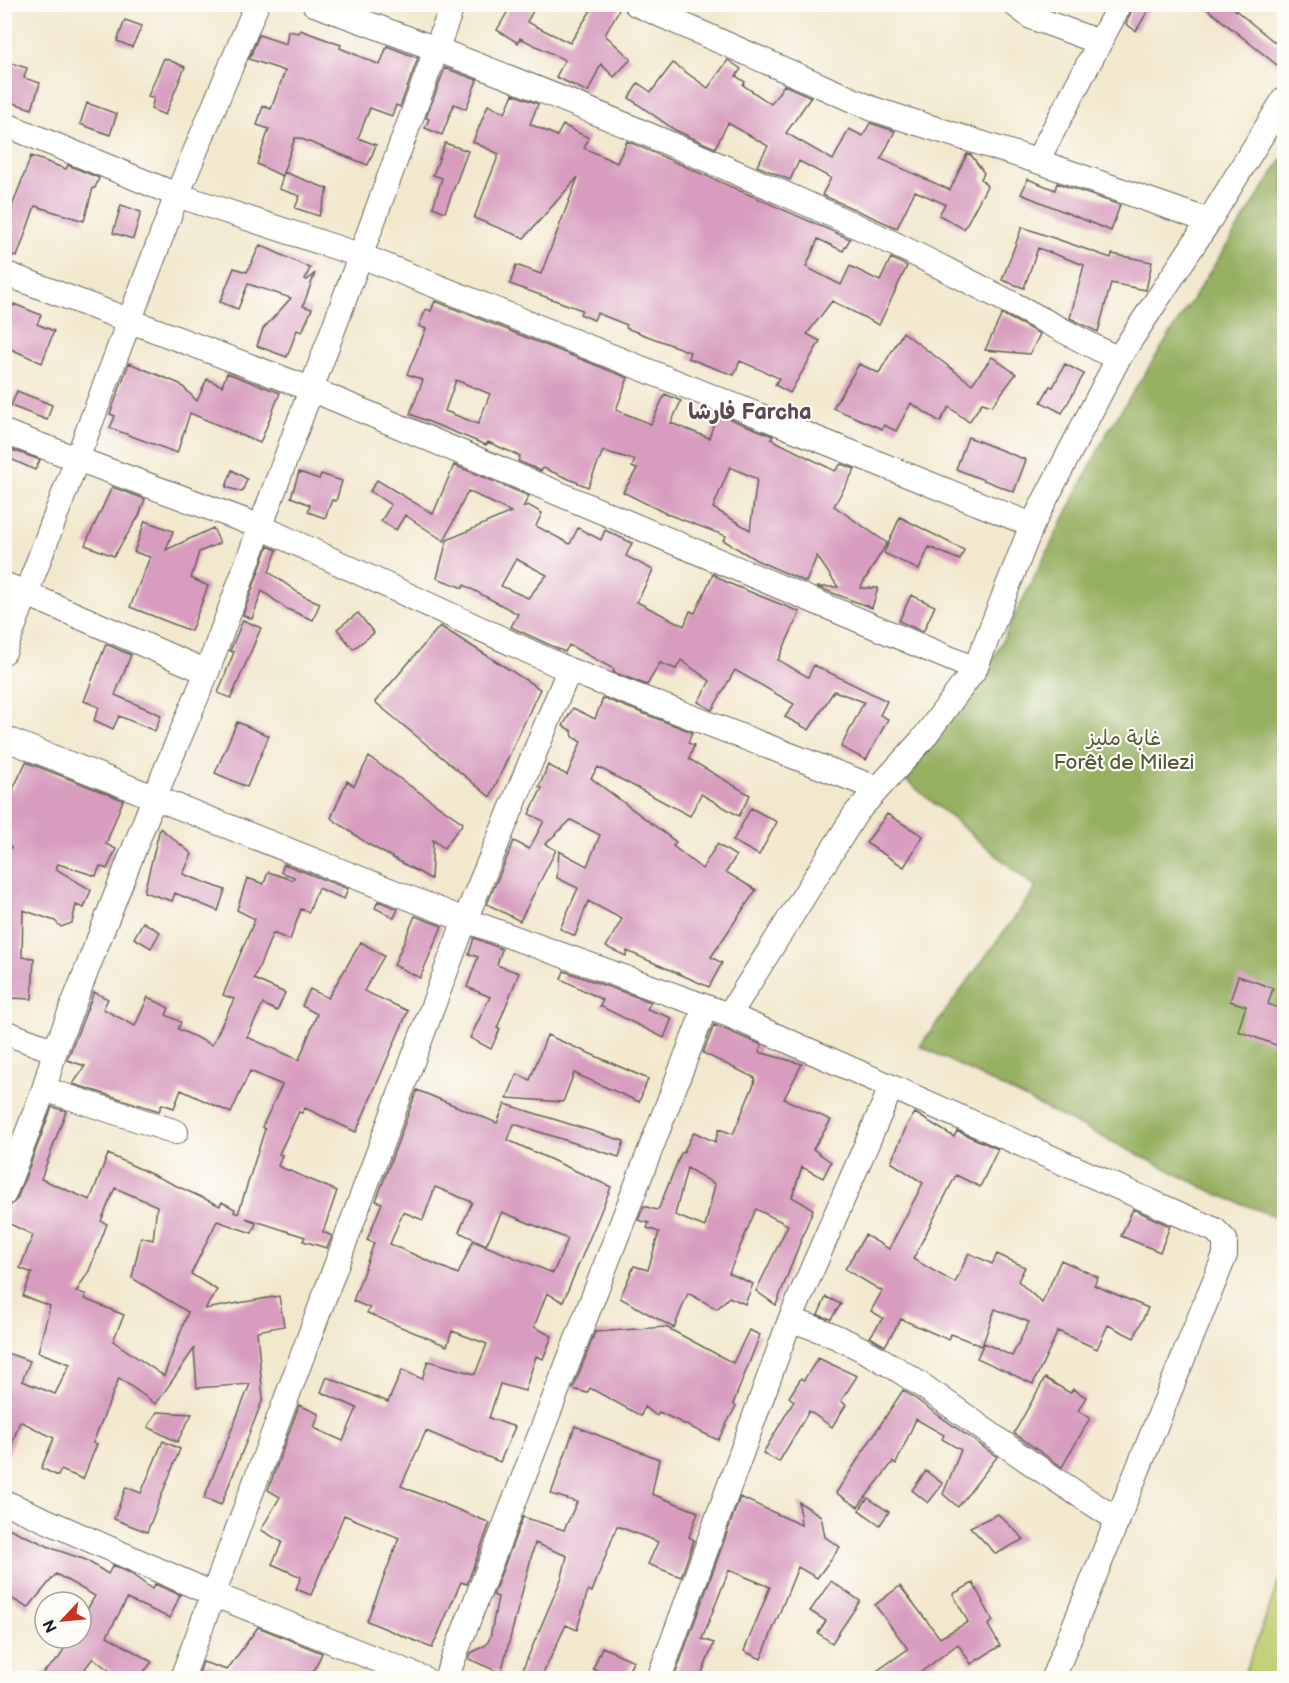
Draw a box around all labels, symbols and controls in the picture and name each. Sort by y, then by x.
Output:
district label: فارشا Farcha [688,399,812,426]
park label: غابة مليز Forêt de Milezi [1054,726,1194,775]
north arrow [33,1590,93,1650]
text: N [40,1616,62,1635]

